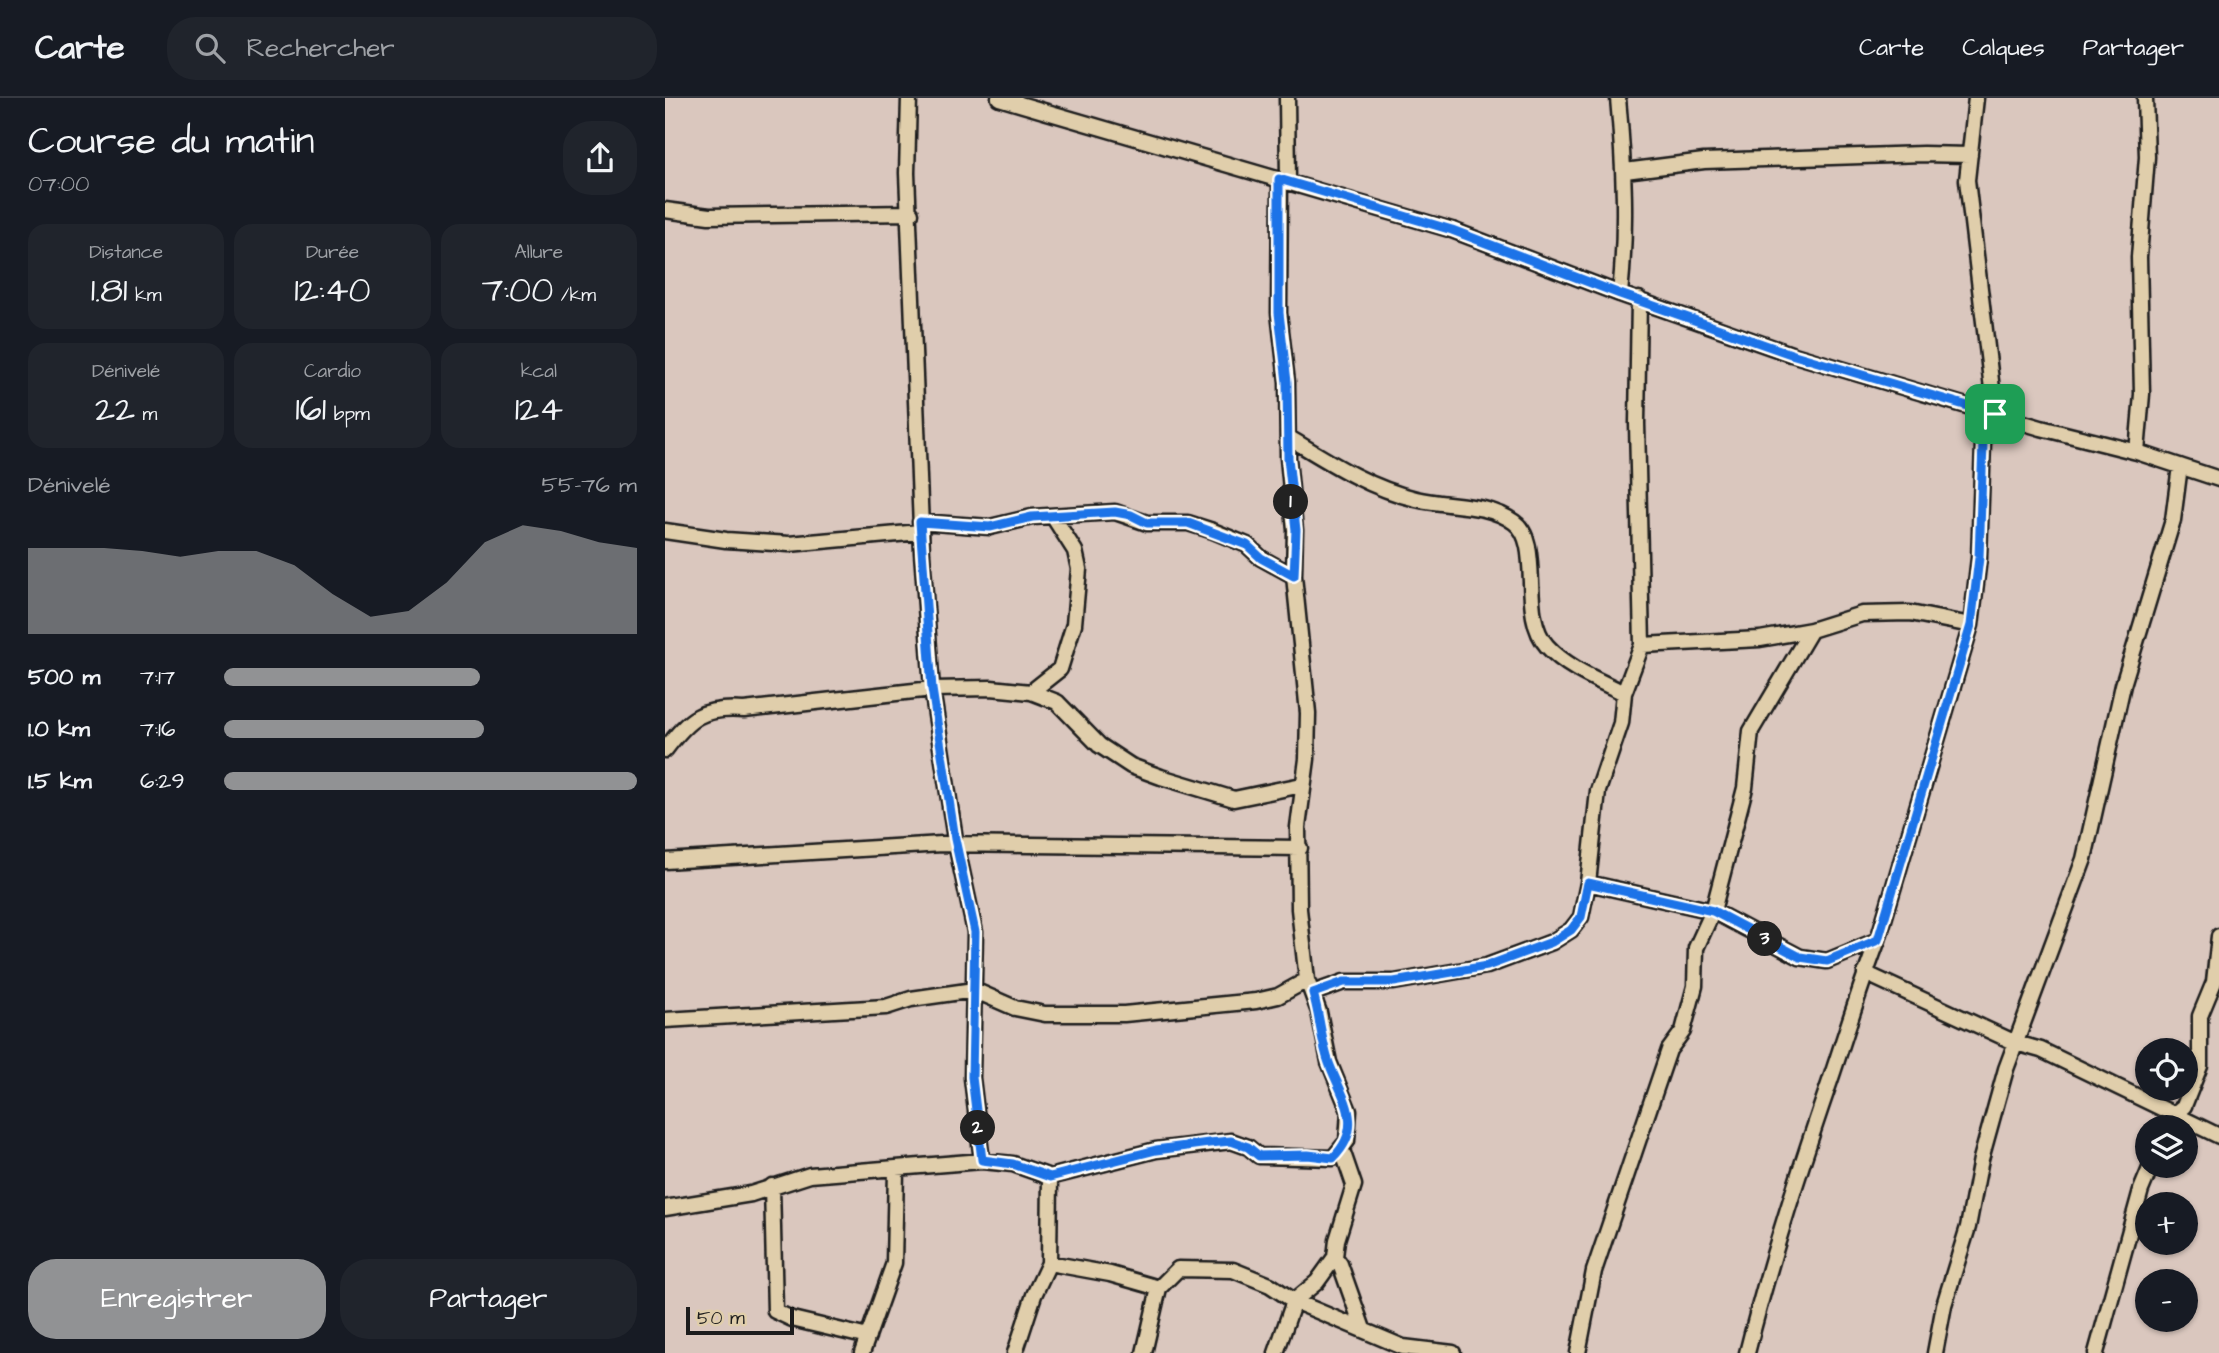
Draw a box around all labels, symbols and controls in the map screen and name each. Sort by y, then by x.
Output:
search box [167,17,657,80]
text: Carte [35,25,125,71]
icon: search [191,29,229,67]
text: Rechercher [247,30,395,66]
text: Carte [1859,31,1924,65]
text: Calques [1962,31,2045,65]
text: Partager [2083,31,2184,65]
text: Course du matin [28,116,314,168]
button: share [563,121,637,195]
text: 07:00 [28,168,90,200]
text: Distance [89,239,163,266]
text: Durée [306,239,359,266]
text: Allure [515,239,563,266]
text: 1.81 [91,266,127,315]
text: 12:40 [294,266,371,315]
text: 7:00 [482,266,553,315]
text: km [127,282,161,309]
text: /km [553,282,596,309]
text: Dénivelé [92,358,160,385]
text: Cardio [304,358,361,385]
text: kcal [521,358,557,385]
pin [1965,384,2025,444]
text: 22 [95,385,135,434]
text: 161 [295,385,326,434]
text: 124 [515,385,563,434]
icon: arrive [1976,395,2014,433]
text: m [135,401,157,428]
text: bpm [326,401,370,428]
text: Dénivelé [28,469,111,501]
text: 55–76 m [542,469,637,501]
pin: 1 [1273,484,1309,520]
text: 1 [1289,488,1292,515]
text: 500 m [28,661,100,693]
text: 7:17 [140,661,175,693]
text: 1.0 km [28,713,90,745]
text: 7:16 [140,713,175,745]
text: 1.5 km [28,765,92,797]
text: 6:29 [140,765,185,797]
pin: 3 [1747,922,1783,956]
text: 3 [1760,925,1769,952]
map controls [2135,1038,2198,1332]
button: locate [2135,1038,2198,1101]
pin: 2 [961,1110,995,1146]
text: 2 [972,1114,983,1141]
button: layers [2135,1115,2198,1178]
button: + [2135,1192,2198,1255]
button: Enregistrer [28,1259,326,1339]
button: Partager [340,1259,637,1339]
button: − [2135,1269,2198,1332]
scale bar [686,1304,795,1336]
text: 50 m [697,1305,745,1332]

